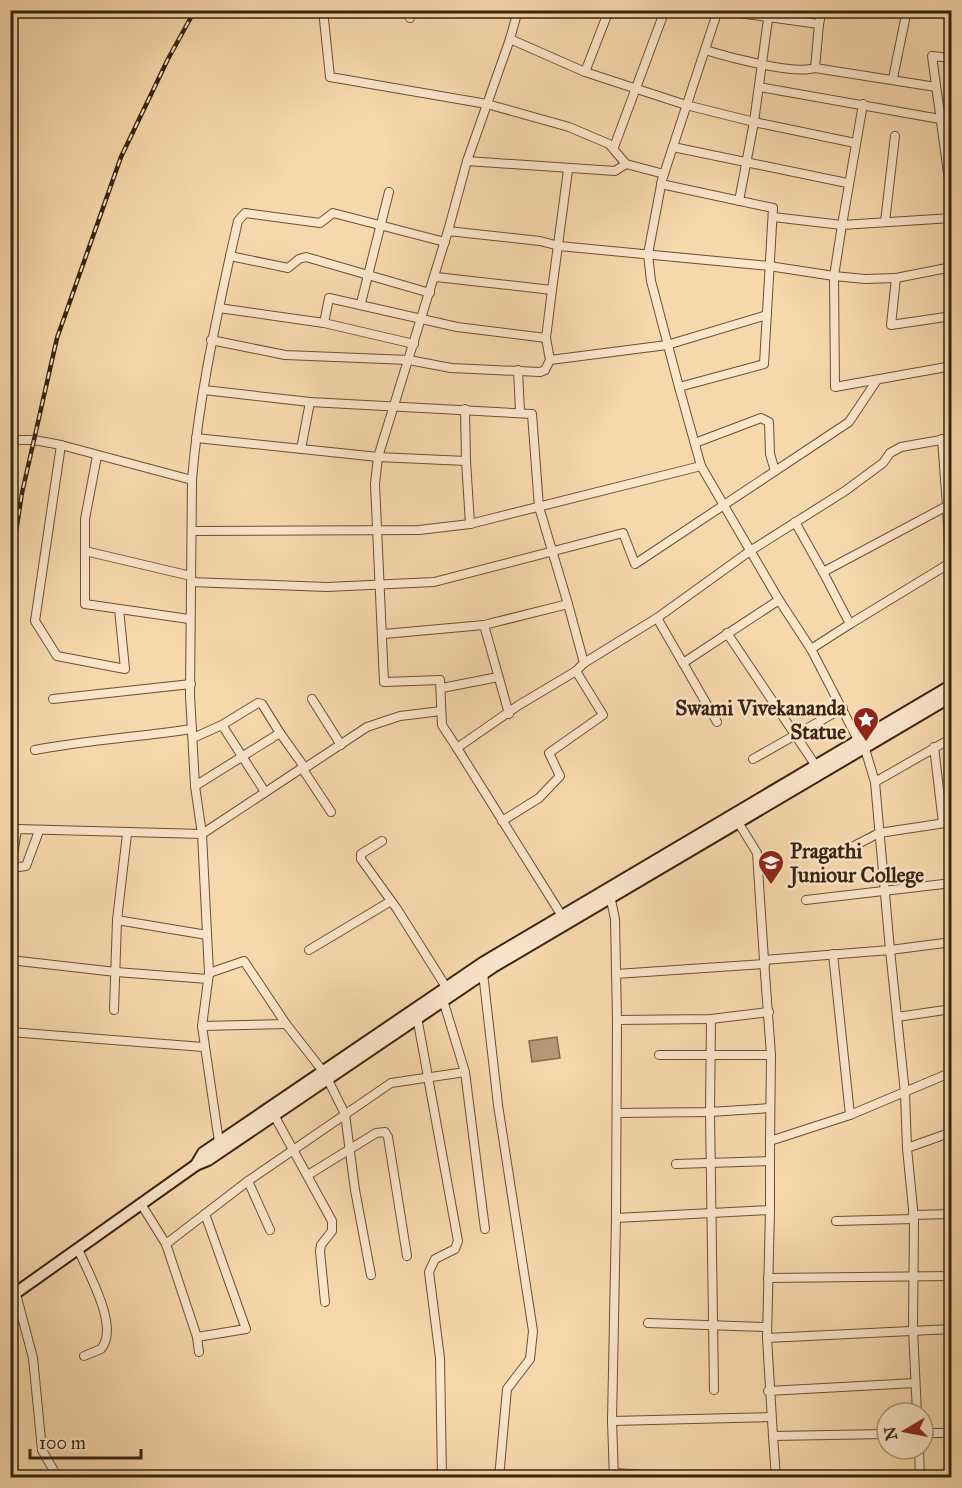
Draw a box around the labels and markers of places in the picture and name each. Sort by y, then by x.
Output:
place label: Swami Vivekananda Statue [675,695,847,745]
place icon: Swami Vivekananda Statue [851,705,881,743]
place label: Pragathi Juniour College [787,838,924,889]
school or university icon: Pragathi Juniour College [756,848,786,886]

